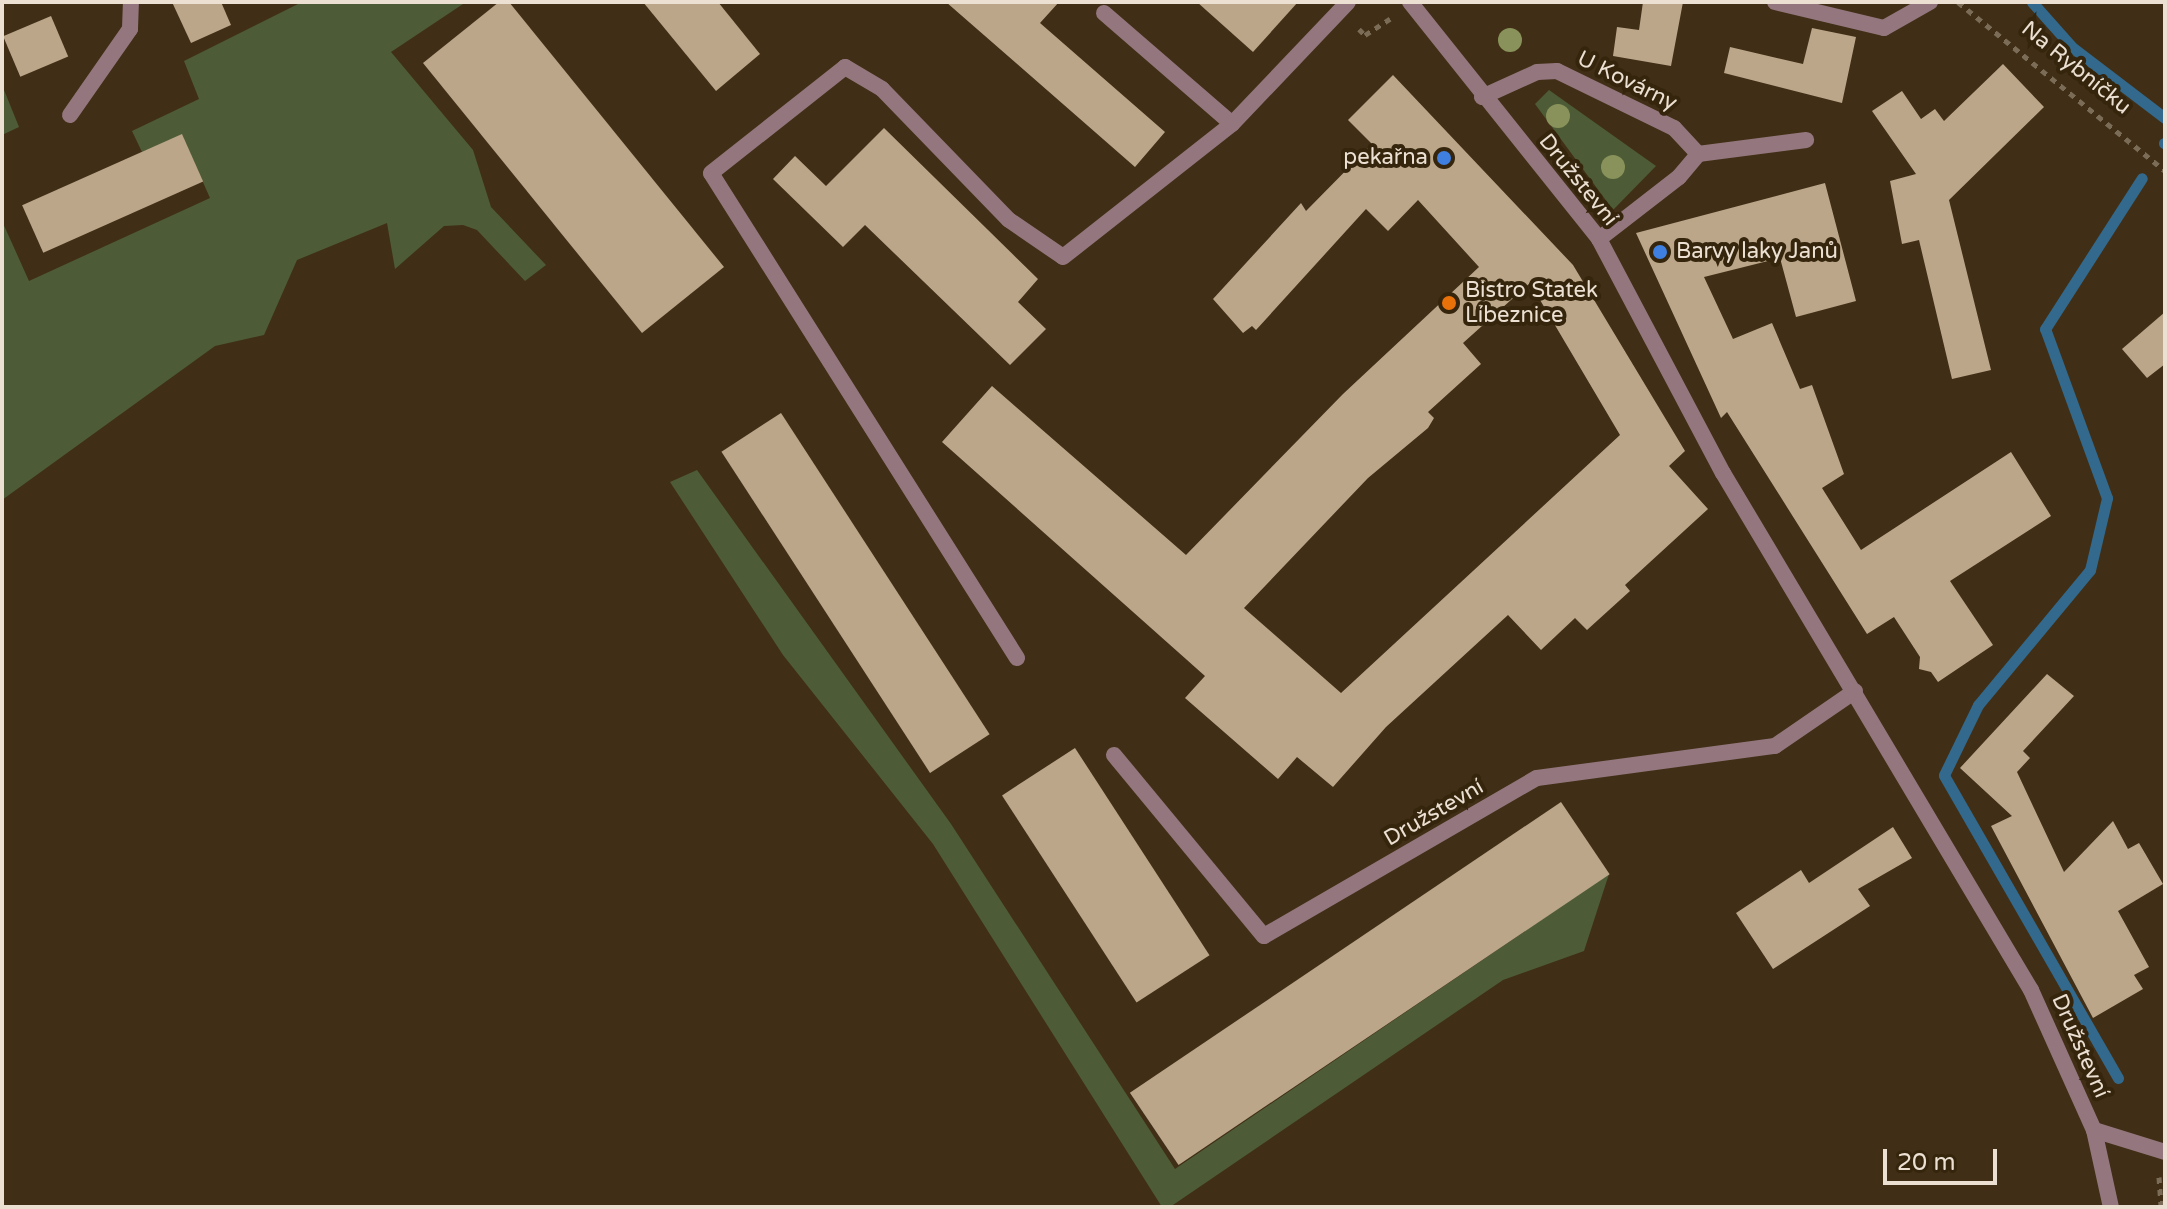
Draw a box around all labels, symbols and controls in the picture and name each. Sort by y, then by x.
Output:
street label: Na Rybníčku [2016,16,2136,120]
street label: U Kovárny [1573,46,1681,116]
street label: Družstevní [1533,129,1623,231]
place label: pekařna [1343,145,1428,171]
marker: pekařna [1435,149,1453,167]
place label: Barvy laky Janů [1676,239,1838,265]
marker: Barvy laky Janů [1651,243,1669,261]
place label: Bistro Statek Líbeznice [1465,277,1598,328]
marker: Bistro Statek Líbeznice [1440,294,1458,312]
street label: Družstevní [1379,774,1489,852]
street label: Družstevní [2045,990,2115,1102]
scale bar [1887,1133,2001,1183]
text: 20 m [1897,1148,1955,1177]

